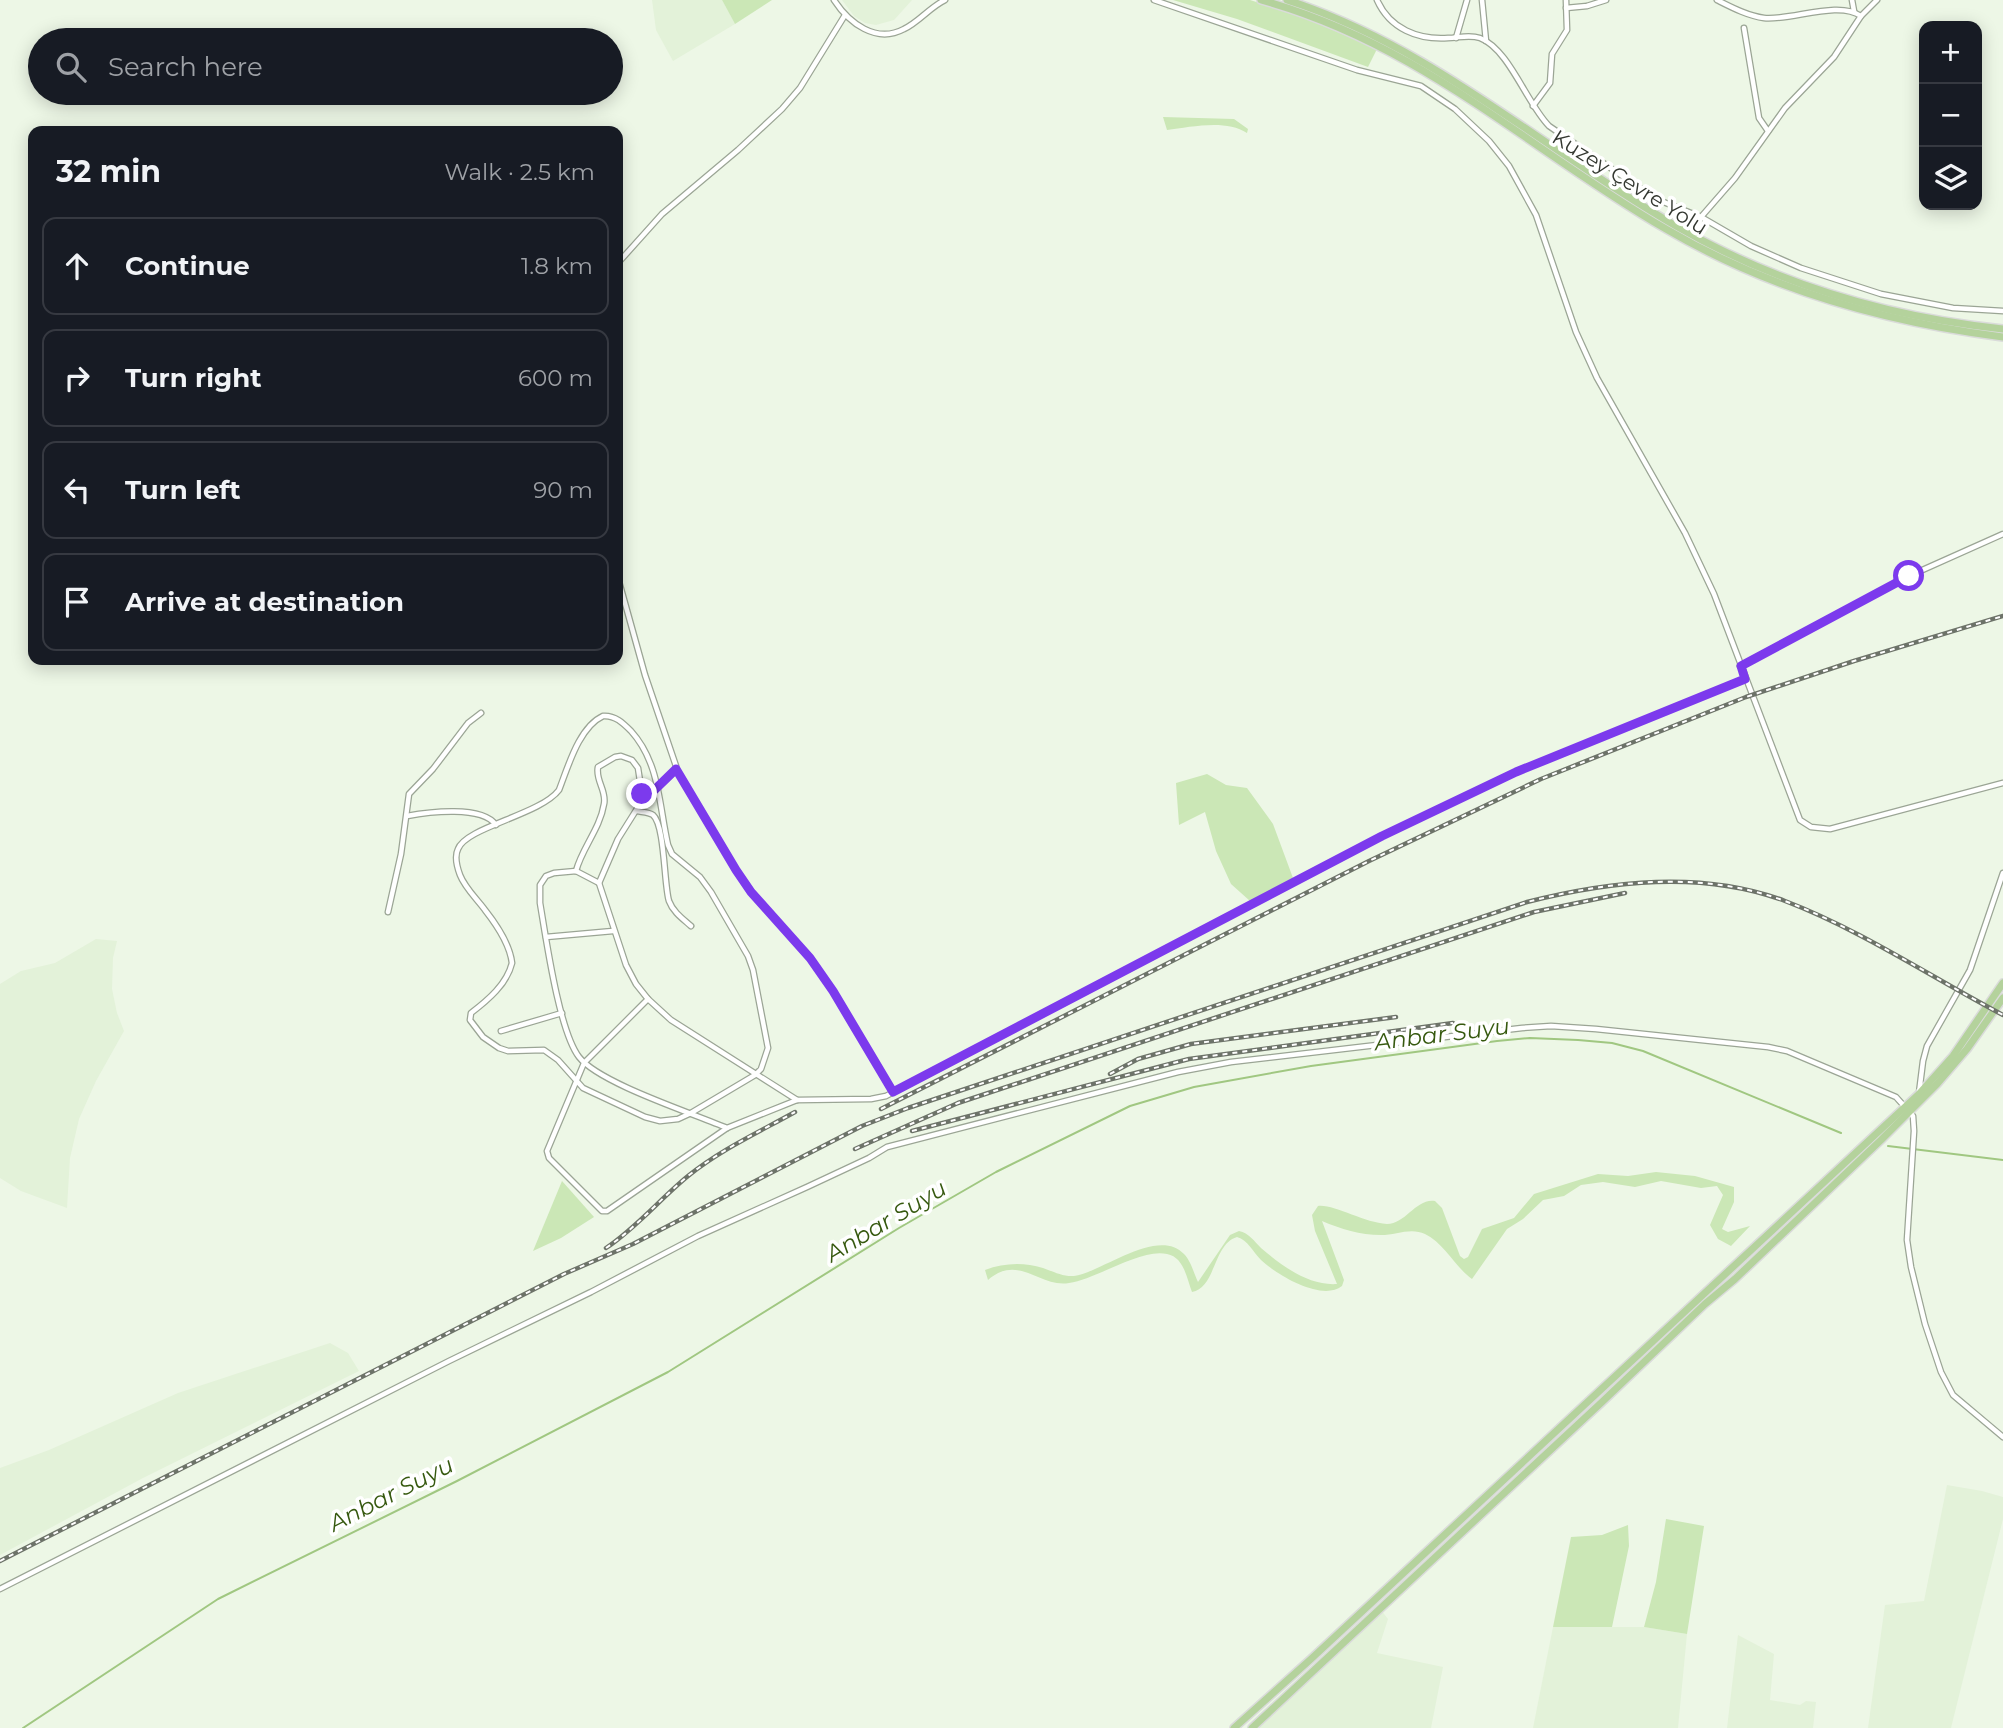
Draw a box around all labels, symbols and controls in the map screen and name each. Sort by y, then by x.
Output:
map controls [1919,21,1982,210]
button: + [1919,21,1982,84]
search box [28,28,623,105]
icon: search [52,48,90,86]
text: Search here [108,51,263,83]
button: − [1919,84,1982,147]
street label: Kuzey Çevre Yolu [1548,124,1712,240]
button: layers [1919,147,1982,210]
text: 32 min [56,153,161,190]
text: Walk · 2.5 km [444,158,595,186]
icon: ahead [58,247,96,285]
text: Continue [125,250,250,282]
text: 1.8 km [521,252,593,280]
icon: right [58,359,96,397]
text: Turn right [125,362,261,394]
text: 600 m [518,364,593,392]
icon: left [58,471,96,509]
text: Turn left [125,474,241,506]
text: 90 m [533,476,593,504]
route start [1893,560,1924,591]
icon: arrive [58,583,96,621]
text: Arrive at destination [125,586,404,618]
route end [626,778,657,809]
water label: Anbar Suyu [1371,1012,1511,1056]
water label: Anbar Suyu [819,1174,951,1269]
water label: Anbar Suyu [322,1451,458,1538]

